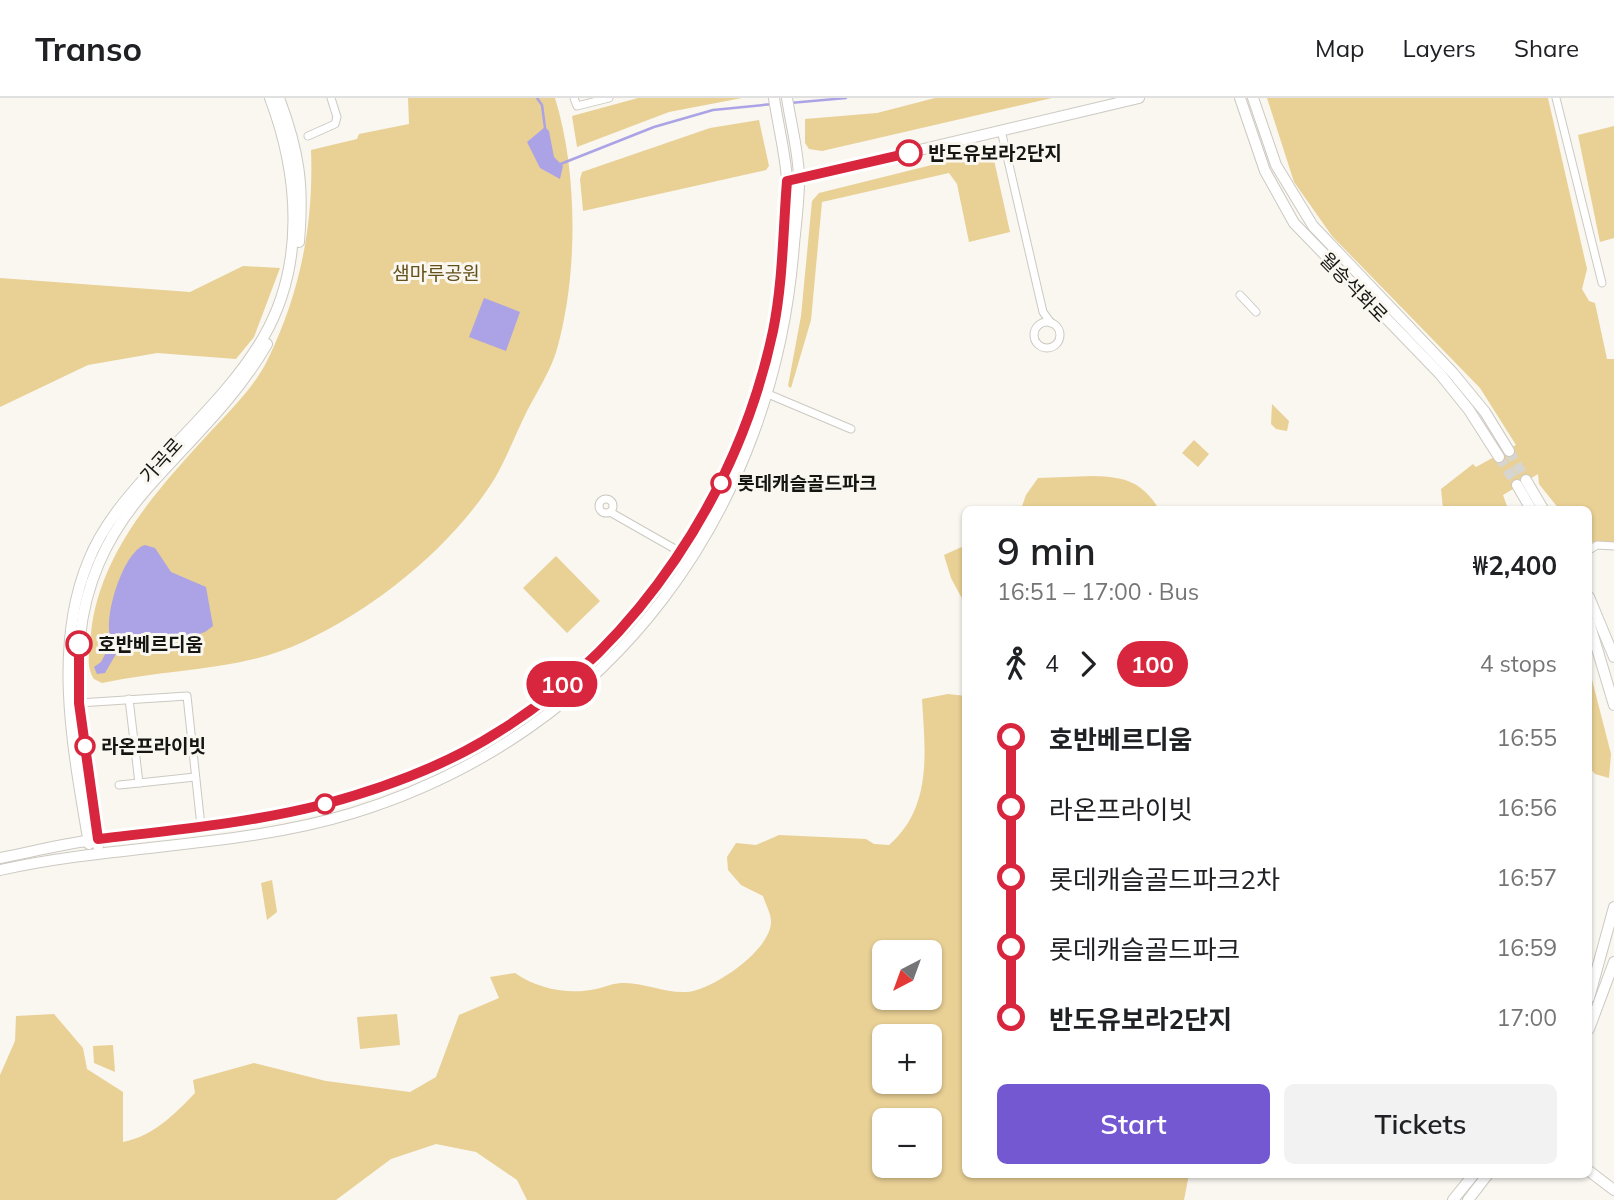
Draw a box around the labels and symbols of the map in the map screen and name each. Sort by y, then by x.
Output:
marker: 반도유보라2단지 [896,140,922,166]
place label: 반도유보라2단지 [928,141,1062,165]
street label: 월송석화로 [1315,247,1393,327]
park label: 샘마루공원 [392,261,480,285]
street label: 가곡로 [135,432,187,488]
place label: 롯데캐슬골드파크 [737,471,877,495]
marker: 롯데캐슬골드파크 [711,473,731,493]
marker: 호반베르디움 [66,631,92,657]
place label: 호반베르디움 [98,632,203,656]
line badge: 100 [522,661,602,707]
place label: 라온프라이빗 [101,734,206,758]
marker: 라온프라이빗 [75,736,95,756]
unlabelled marker [315,794,335,814]
north arrow [872,940,942,1010]

